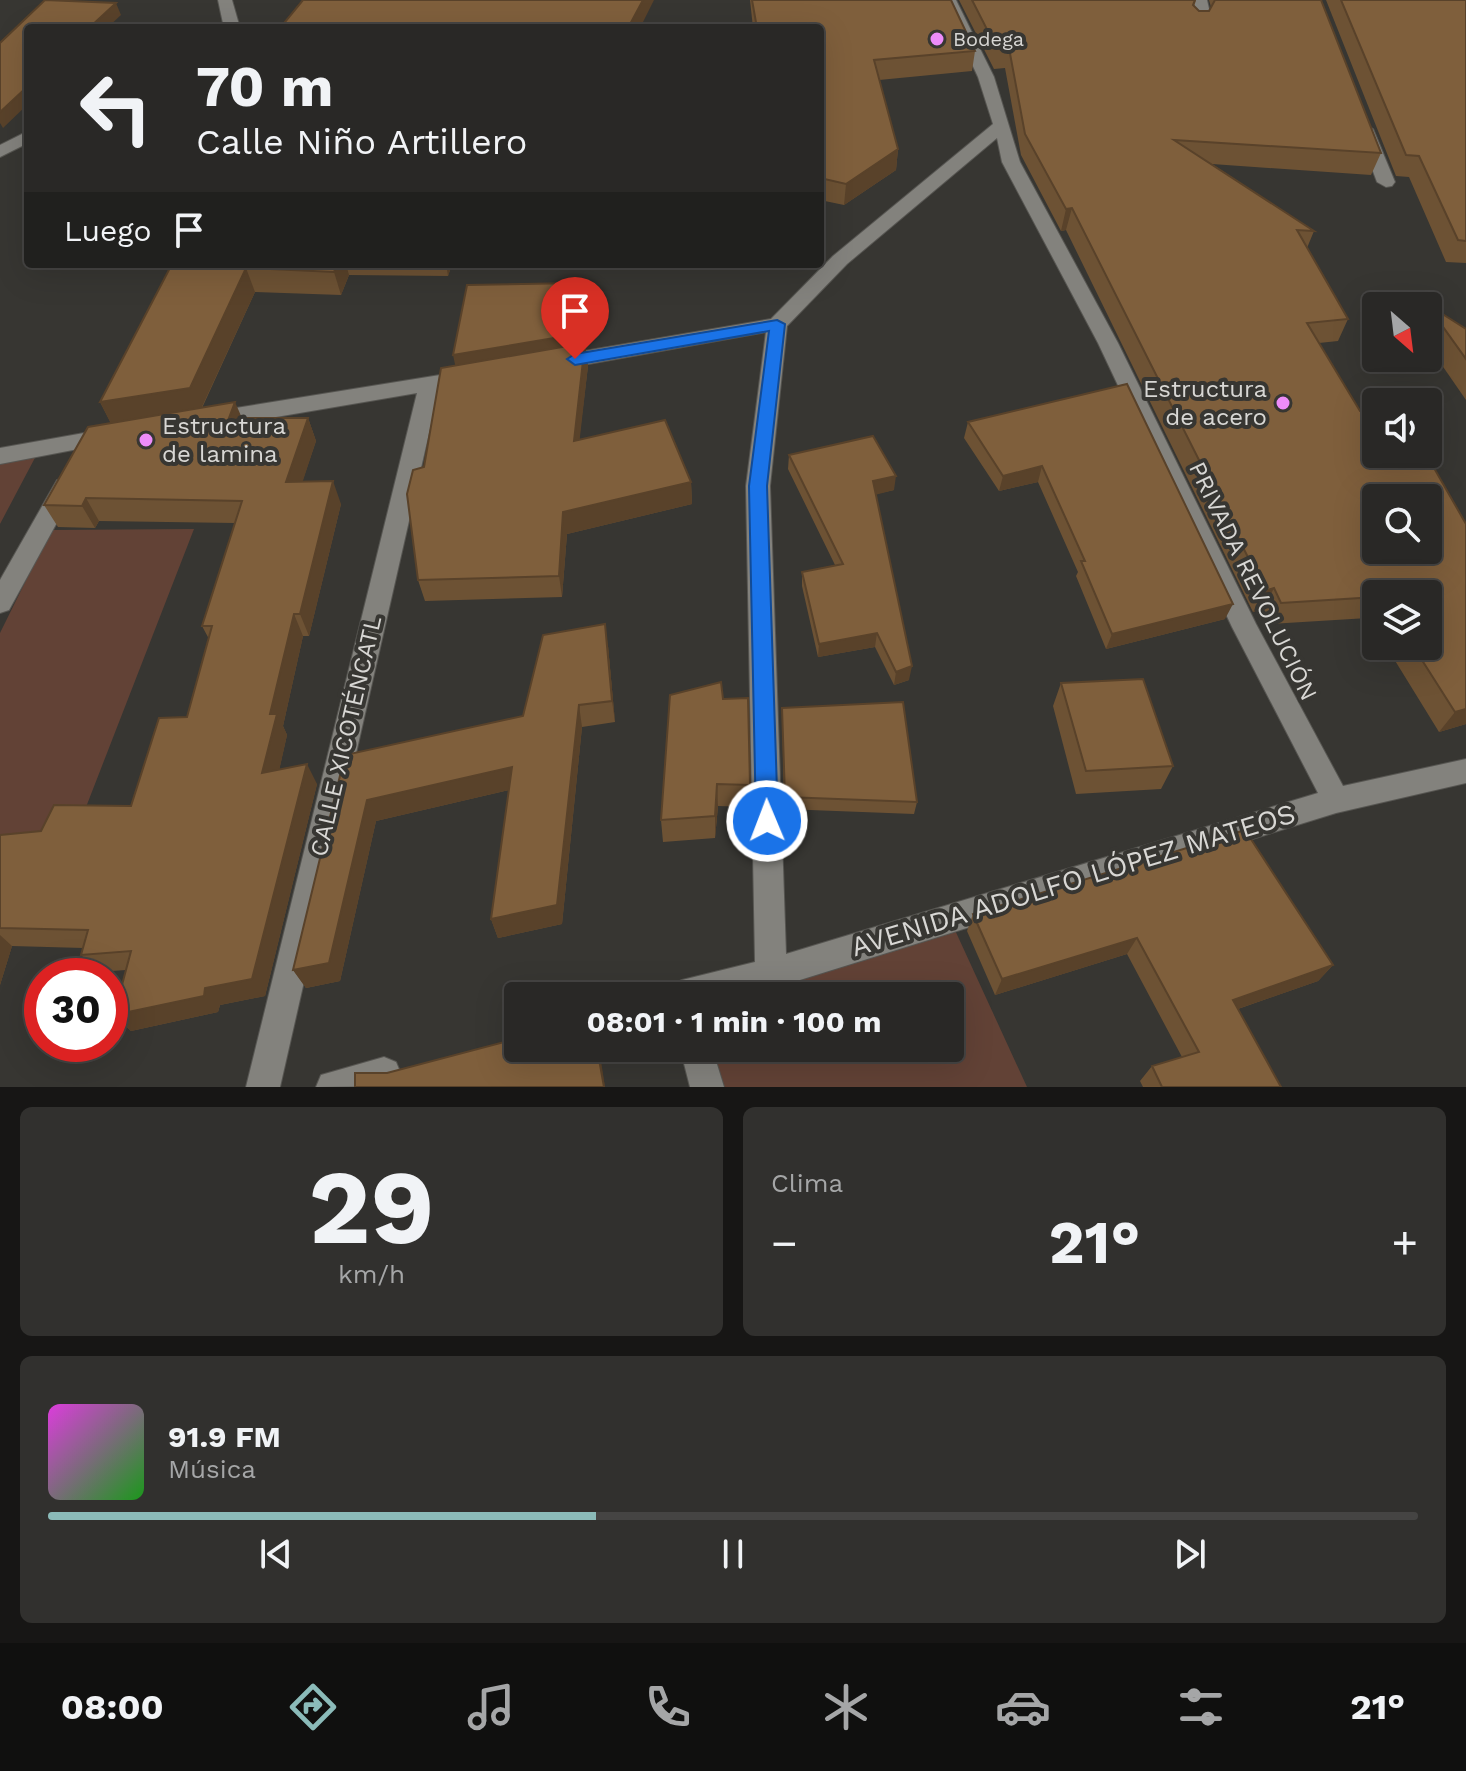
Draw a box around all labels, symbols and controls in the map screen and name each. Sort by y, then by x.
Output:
place label: Bodega [953,27,1024,51]
marker: Bodega [928,30,946,48]
text: 70 m [196,54,333,120]
icon: left [64,56,168,160]
text: Calle Niño Artillero [196,121,527,163]
icon: arrive [167,208,211,252]
text: Luego [64,213,151,248]
pin [541,277,609,359]
icon: arrive [553,289,597,333]
north arrow [1362,292,1442,372]
map controls [1362,292,1442,660]
place label: Estructura de acero [1143,375,1267,431]
button: sound [1362,388,1442,468]
marker: Estructura de acero [1274,394,1292,412]
place label: Estructura de lamina [162,412,286,468]
marker: Estructura de lamina [137,431,155,449]
street label: PRIVADA REVOLUCIÓN [1183,457,1323,705]
button: search [1362,484,1442,564]
button: layers [1362,580,1442,660]
street label: CALLE XICOTÉNCATL [305,613,387,859]
position arrow [725,779,809,863]
street label: AVENIDA ADOLFO LÓPEZ MATEOS [847,797,1299,963]
speed limit sign: 30 [24,958,128,1062]
text: 08:01 · 1 min · 100 m [586,1004,882,1039]
text: 29 [308,1146,435,1268]
text: Clima [771,1168,843,1198]
text: 21° [1049,1207,1140,1278]
text: − [771,1217,798,1269]
text: + [1391,1217,1418,1269]
text: km/h [338,1259,405,1289]
text: 91.9 FM [168,1419,281,1454]
text: Música [168,1454,256,1484]
icon: previous [254,1532,298,1576]
icon: pause [711,1532,755,1576]
icon: next [1168,1532,1212,1576]
icon: directions [285,1679,341,1735]
icon: music [463,1679,519,1735]
icon: phone [640,1679,696,1735]
icon: climate [818,1679,874,1735]
icon: car [995,1679,1051,1735]
icon: filters [1173,1679,1229,1735]
text: 08:00 [61,1686,164,1728]
text: 21° [1350,1686,1405,1728]

